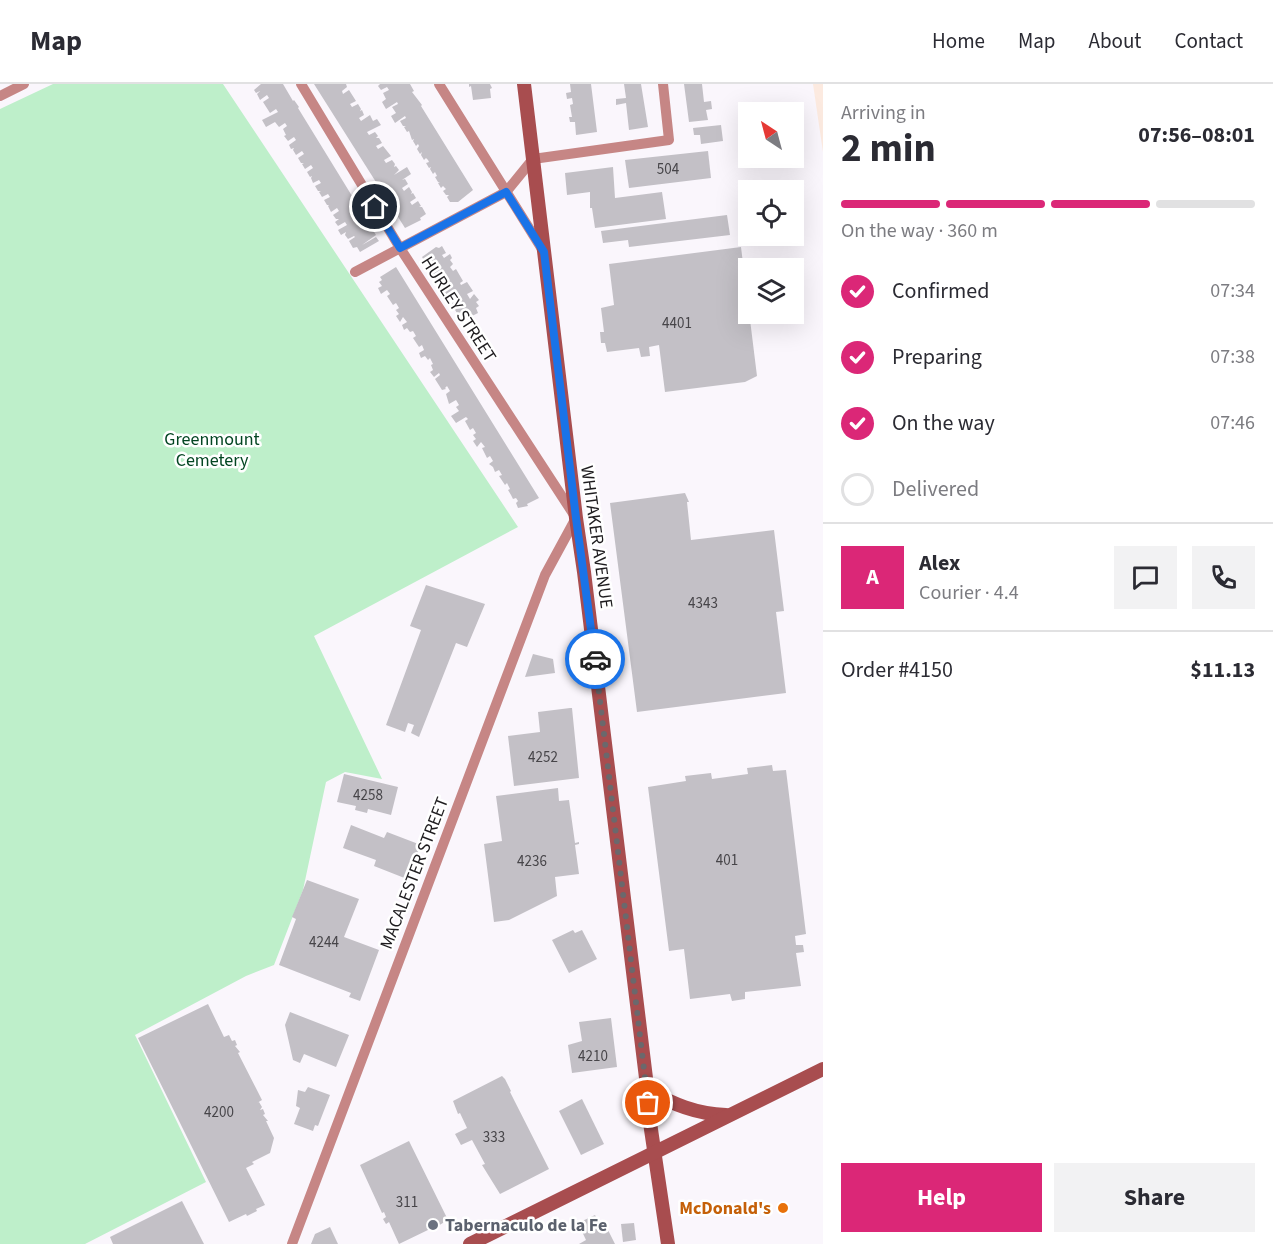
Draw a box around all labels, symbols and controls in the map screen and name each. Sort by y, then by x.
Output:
text: Map [30,21,82,61]
text: Home [932,26,985,56]
text: Map [1018,26,1056,56]
text: About [1089,26,1141,56]
text: Contact [1174,26,1243,56]
text: Arriving in [841,99,926,127]
north arrow [738,102,804,168]
map controls [738,102,804,324]
text: 07:56–08:01 [1138,119,1255,151]
text: 2 min [841,121,936,177]
house number: 504 [657,159,680,180]
button: locate [738,180,804,246]
pin [349,181,400,232]
icon: home [358,190,391,223]
text: On the way · 360 m [841,217,998,245]
street label: HURLEY STREET [415,251,502,367]
button: layers [738,258,804,324]
icon: check [841,275,874,308]
text: Confirmed [892,275,989,307]
text: 07:34 [1210,277,1255,305]
house number: 4401 [662,313,692,334]
icon: check [841,341,874,374]
text: Preparing [892,341,982,373]
text: 07:38 [1210,343,1255,371]
icon: check [841,407,874,440]
text: On the way [892,407,995,439]
text: 07:46 [1210,409,1255,437]
park label: Greenmount Cemetery [164,427,260,473]
street label: WHITAKER AVENUE [574,464,619,610]
text: Delivered [892,473,979,505]
button: chat [1114,546,1177,609]
button: phone [1192,546,1255,609]
text: Alex [919,547,960,579]
text: A [866,561,879,593]
text: Courier · 4.4 [919,579,1019,607]
house number: 4343 [688,593,718,614]
courier [565,629,625,689]
icon: car [579,643,612,676]
text: Order #4150 [841,654,953,686]
text: $11.13 [1190,654,1255,686]
house number: 4252 [528,747,558,768]
house number: 4258 [353,785,383,806]
street label: MACALESTER STREET [374,793,455,953]
house number: 401 [716,850,738,871]
house number: 4236 [517,851,547,872]
house number: 4244 [309,932,339,953]
house number: 4210 [578,1046,608,1067]
pin [622,1077,673,1128]
icon: bag [631,1086,664,1119]
house number: 4200 [204,1102,234,1123]
house number: 333 [483,1127,505,1148]
button: Help [841,1163,1042,1232]
button: Share [1054,1163,1255,1232]
house number: 311 [396,1192,418,1213]
place label: McDonald's [679,1196,771,1221]
marker: McDonald's [776,1201,790,1215]
place label: Tabernaculo de la Fe [445,1213,607,1238]
marker: Tabernaculo de la Fe [426,1218,440,1232]

